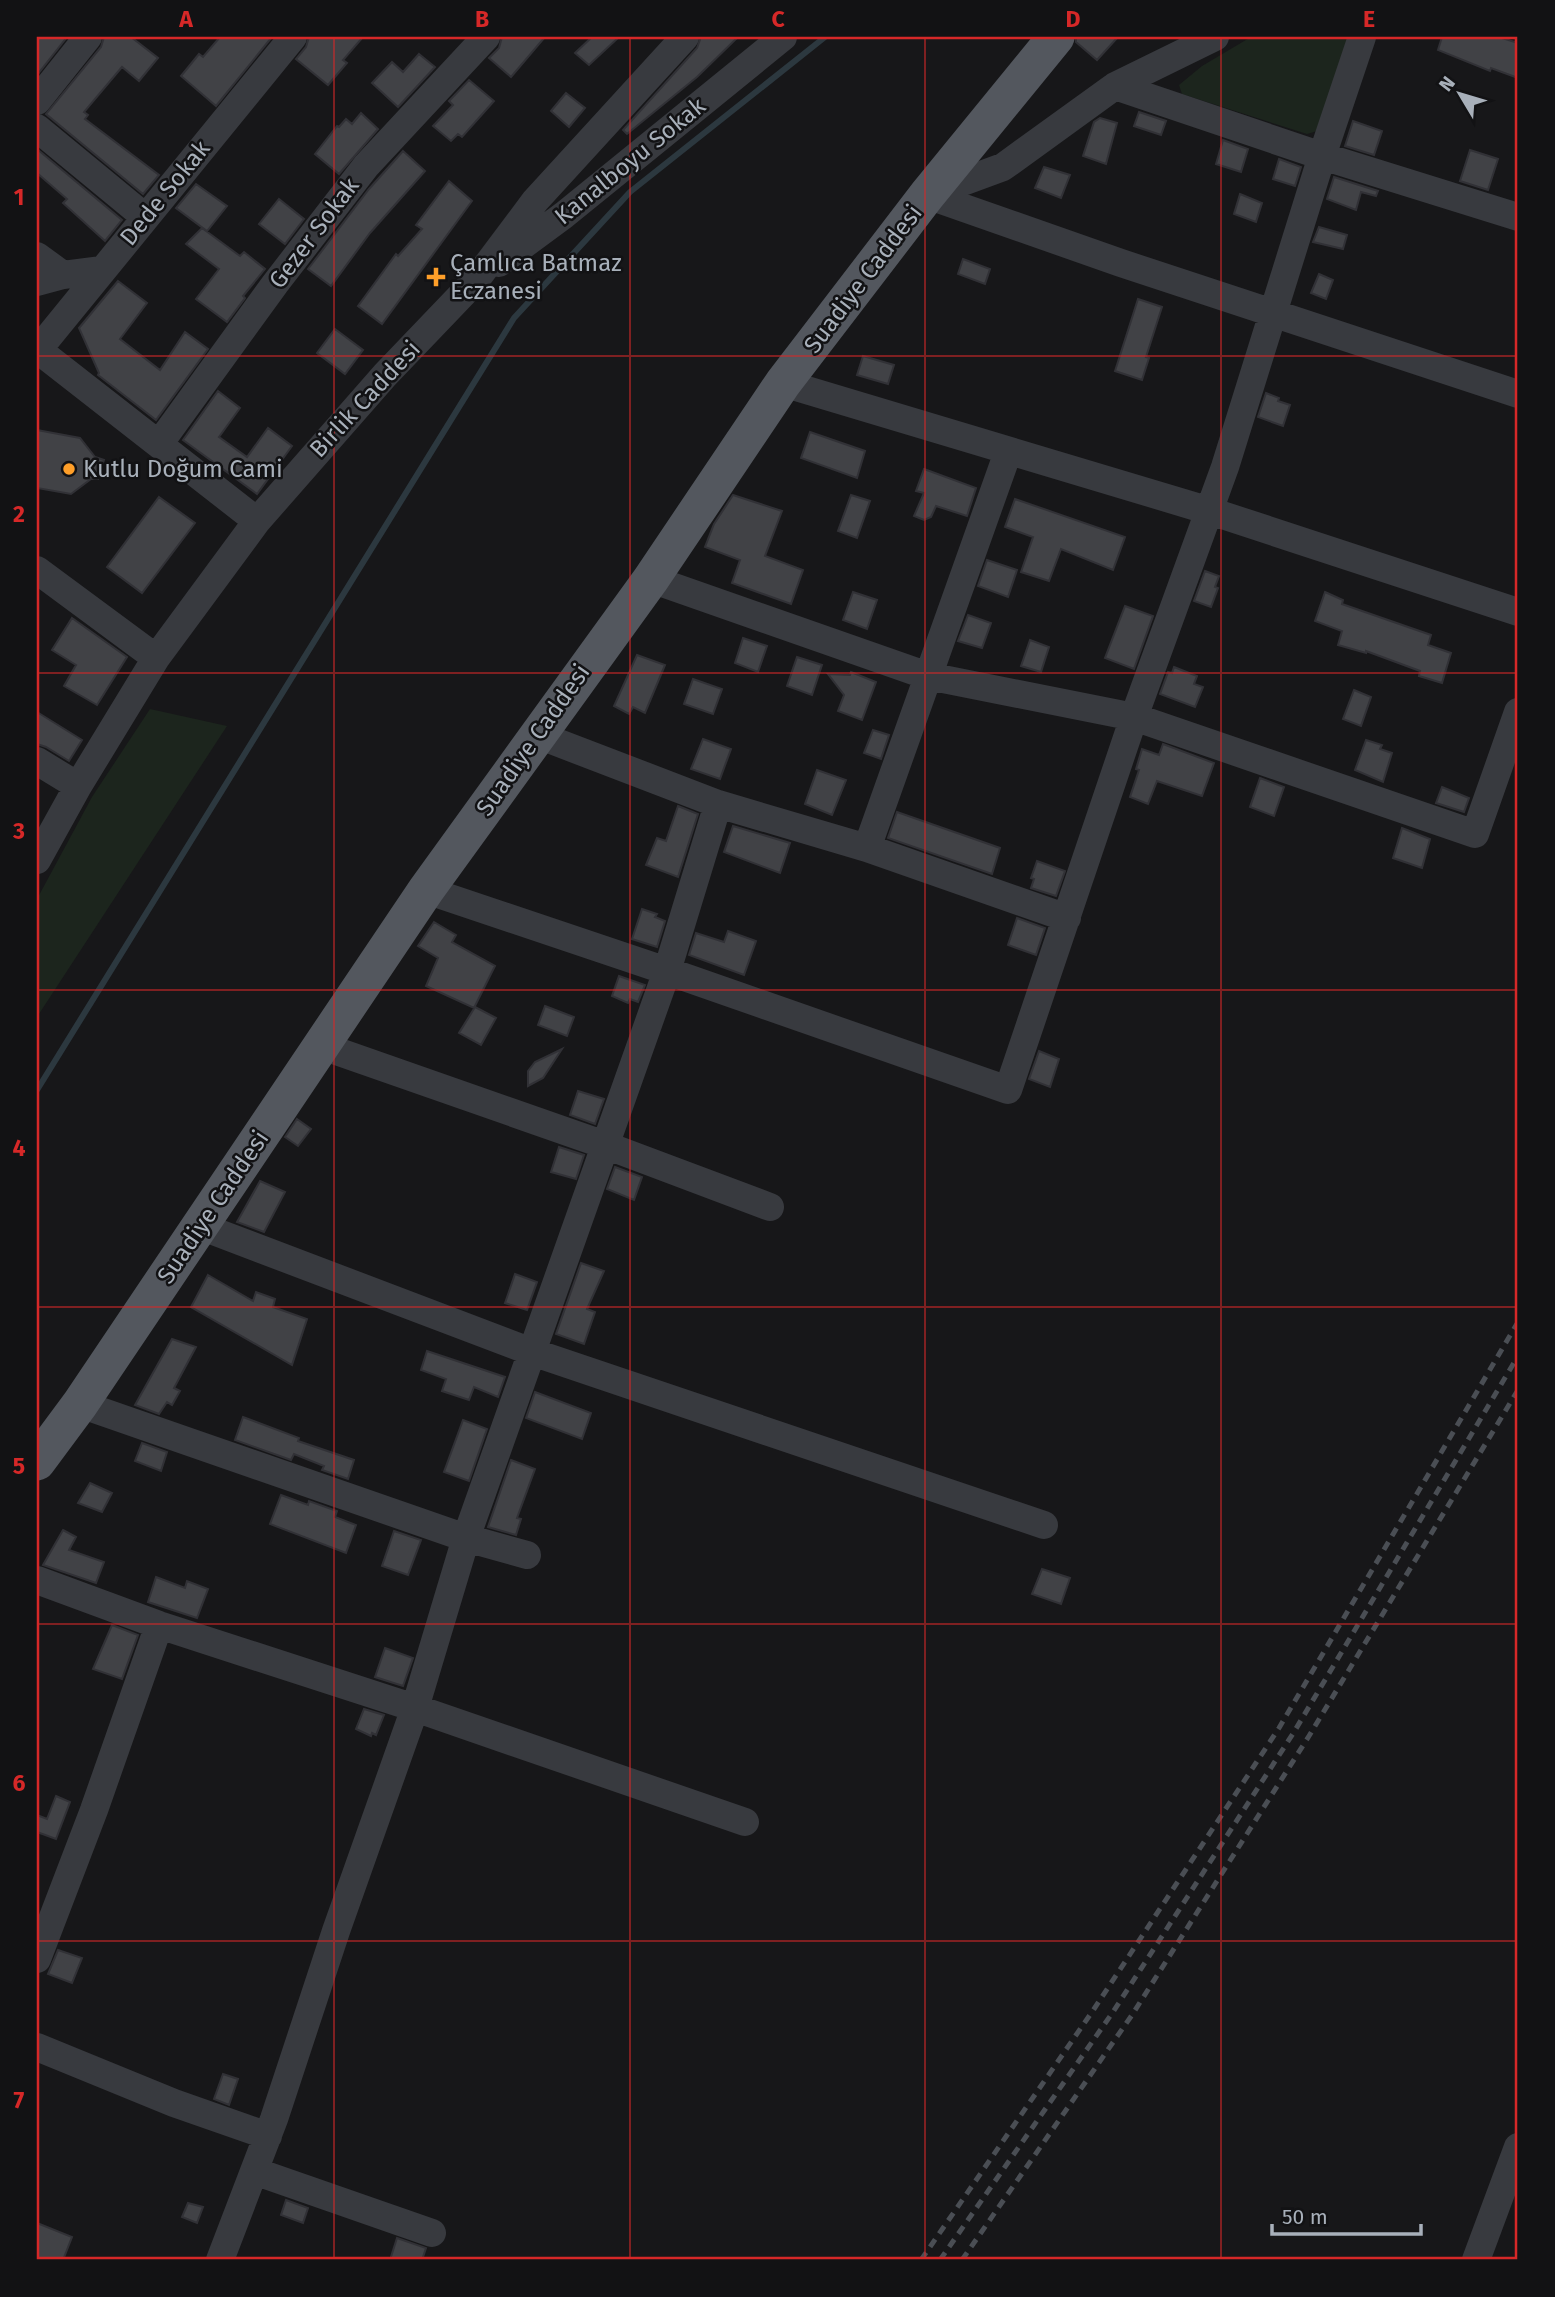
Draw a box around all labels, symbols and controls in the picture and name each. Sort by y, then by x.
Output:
text: A [178,5,193,33]
text: B [475,5,489,33]
text: C [771,5,785,33]
text: D [1066,5,1081,33]
text: E [1363,5,1375,33]
north arrow [1426,60,1496,130]
text: N [1434,72,1460,96]
street label: Kanalboyu Sokak [549,91,711,230]
street label: Dede Sokak [114,134,216,251]
street label: Gezer Sokak [263,172,365,294]
text: 1 [14,183,24,211]
street label: Suadiye Caddesi [798,199,928,359]
place label: Çamlıca Batmaz Eczanesi [450,249,622,305]
marker: Çamlıca Batmaz Eczanesi [428,269,444,285]
street label: Birlik Caddesi [304,335,426,463]
place label: Kutlu Doğum Cami [83,455,283,483]
marker: Kutlu Doğum Cami [61,461,77,477]
text: 2 [13,500,25,528]
street label: Suadiye Caddesi [470,659,596,821]
text: 3 [12,817,25,845]
street label: Suadiye Caddesi [152,1125,274,1289]
text: 4 [13,1134,26,1162]
text: 5 [13,1452,25,1480]
text: 6 [13,1769,26,1797]
text: 7 [14,2086,25,2114]
scale bar [1272,2192,1420,2236]
text: 50 m [1282,2204,1328,2230]

